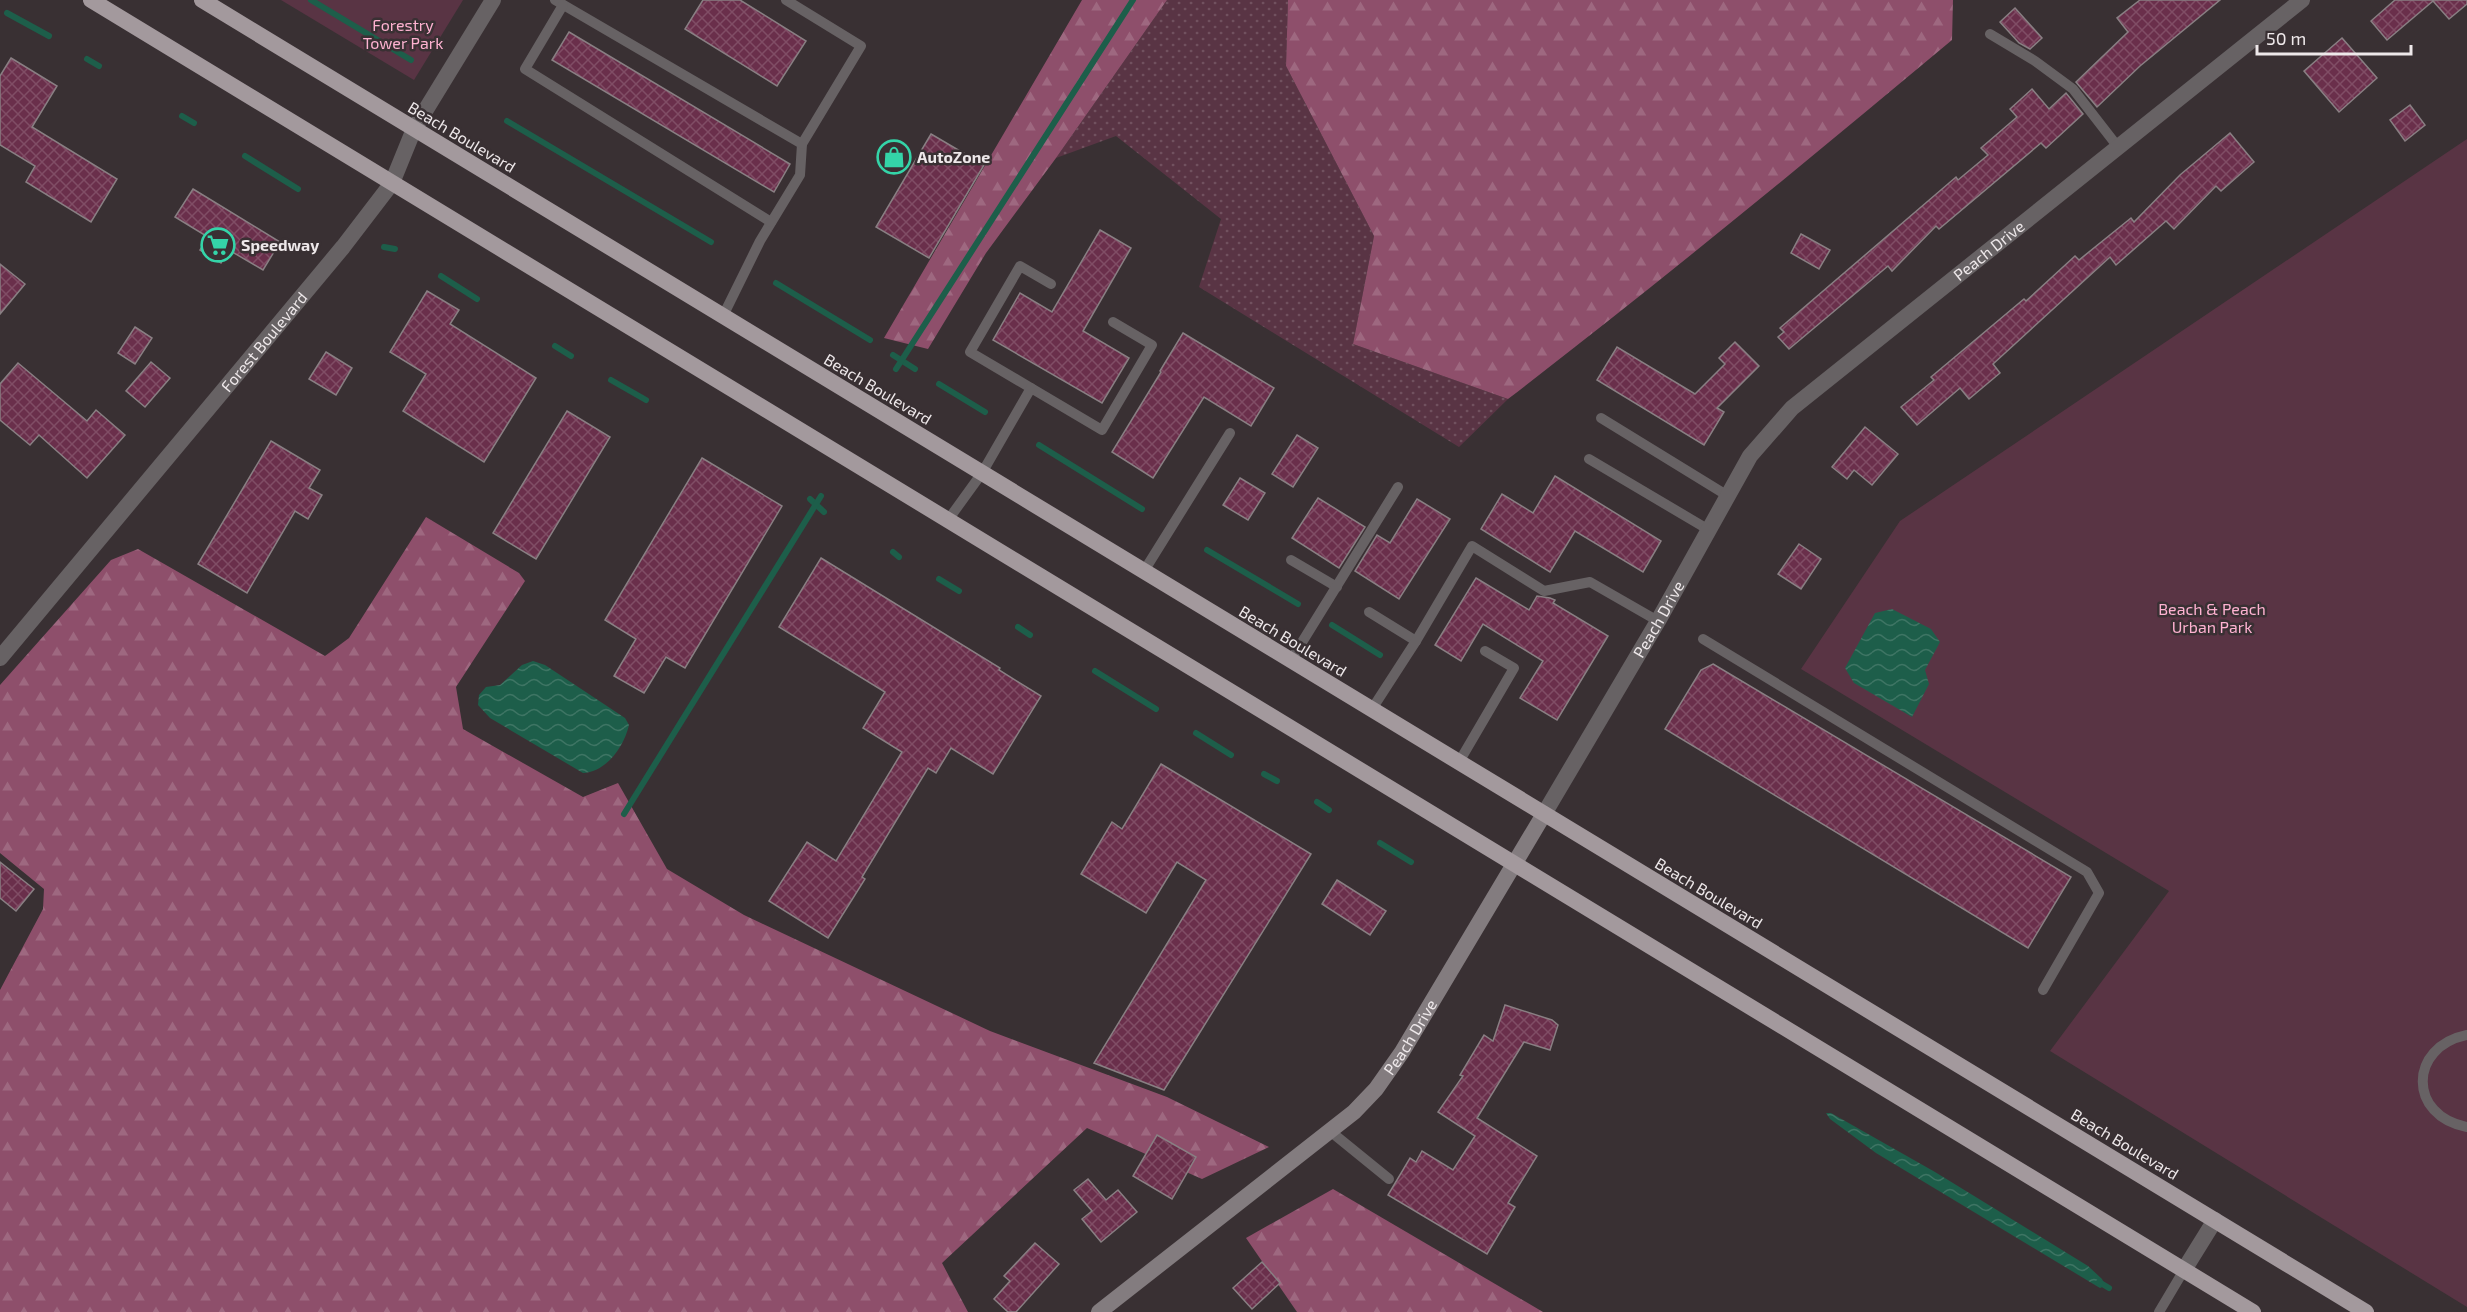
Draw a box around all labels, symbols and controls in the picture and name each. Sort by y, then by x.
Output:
park label: Forestry Tower Park [363,15,443,52]
scale bar [2257,18,2412,56]
text: 50 m [2266,27,2306,49]
street label: Beach Boulevard [405,97,519,176]
shop icon: AutoZone [876,139,912,175]
place label: AutoZone [917,147,990,166]
street label: Peach Drive [1949,216,2028,284]
supermarket icon: Speedway [200,227,236,263]
place label: Speedway [241,235,319,255]
street label: Forest Boulevard [217,288,311,395]
street label: Beach Boulevard [821,349,935,428]
street label: Peach Drive [1629,577,1688,661]
park label: Beach & Peach Urban Park [2158,599,2266,636]
street label: Beach Boulevard [1236,601,1350,680]
street label: Beach Boulevard [1652,853,1766,932]
street label: Peach Drive [1379,996,1440,1078]
street label: Beach Boulevard [2068,1104,2182,1183]

